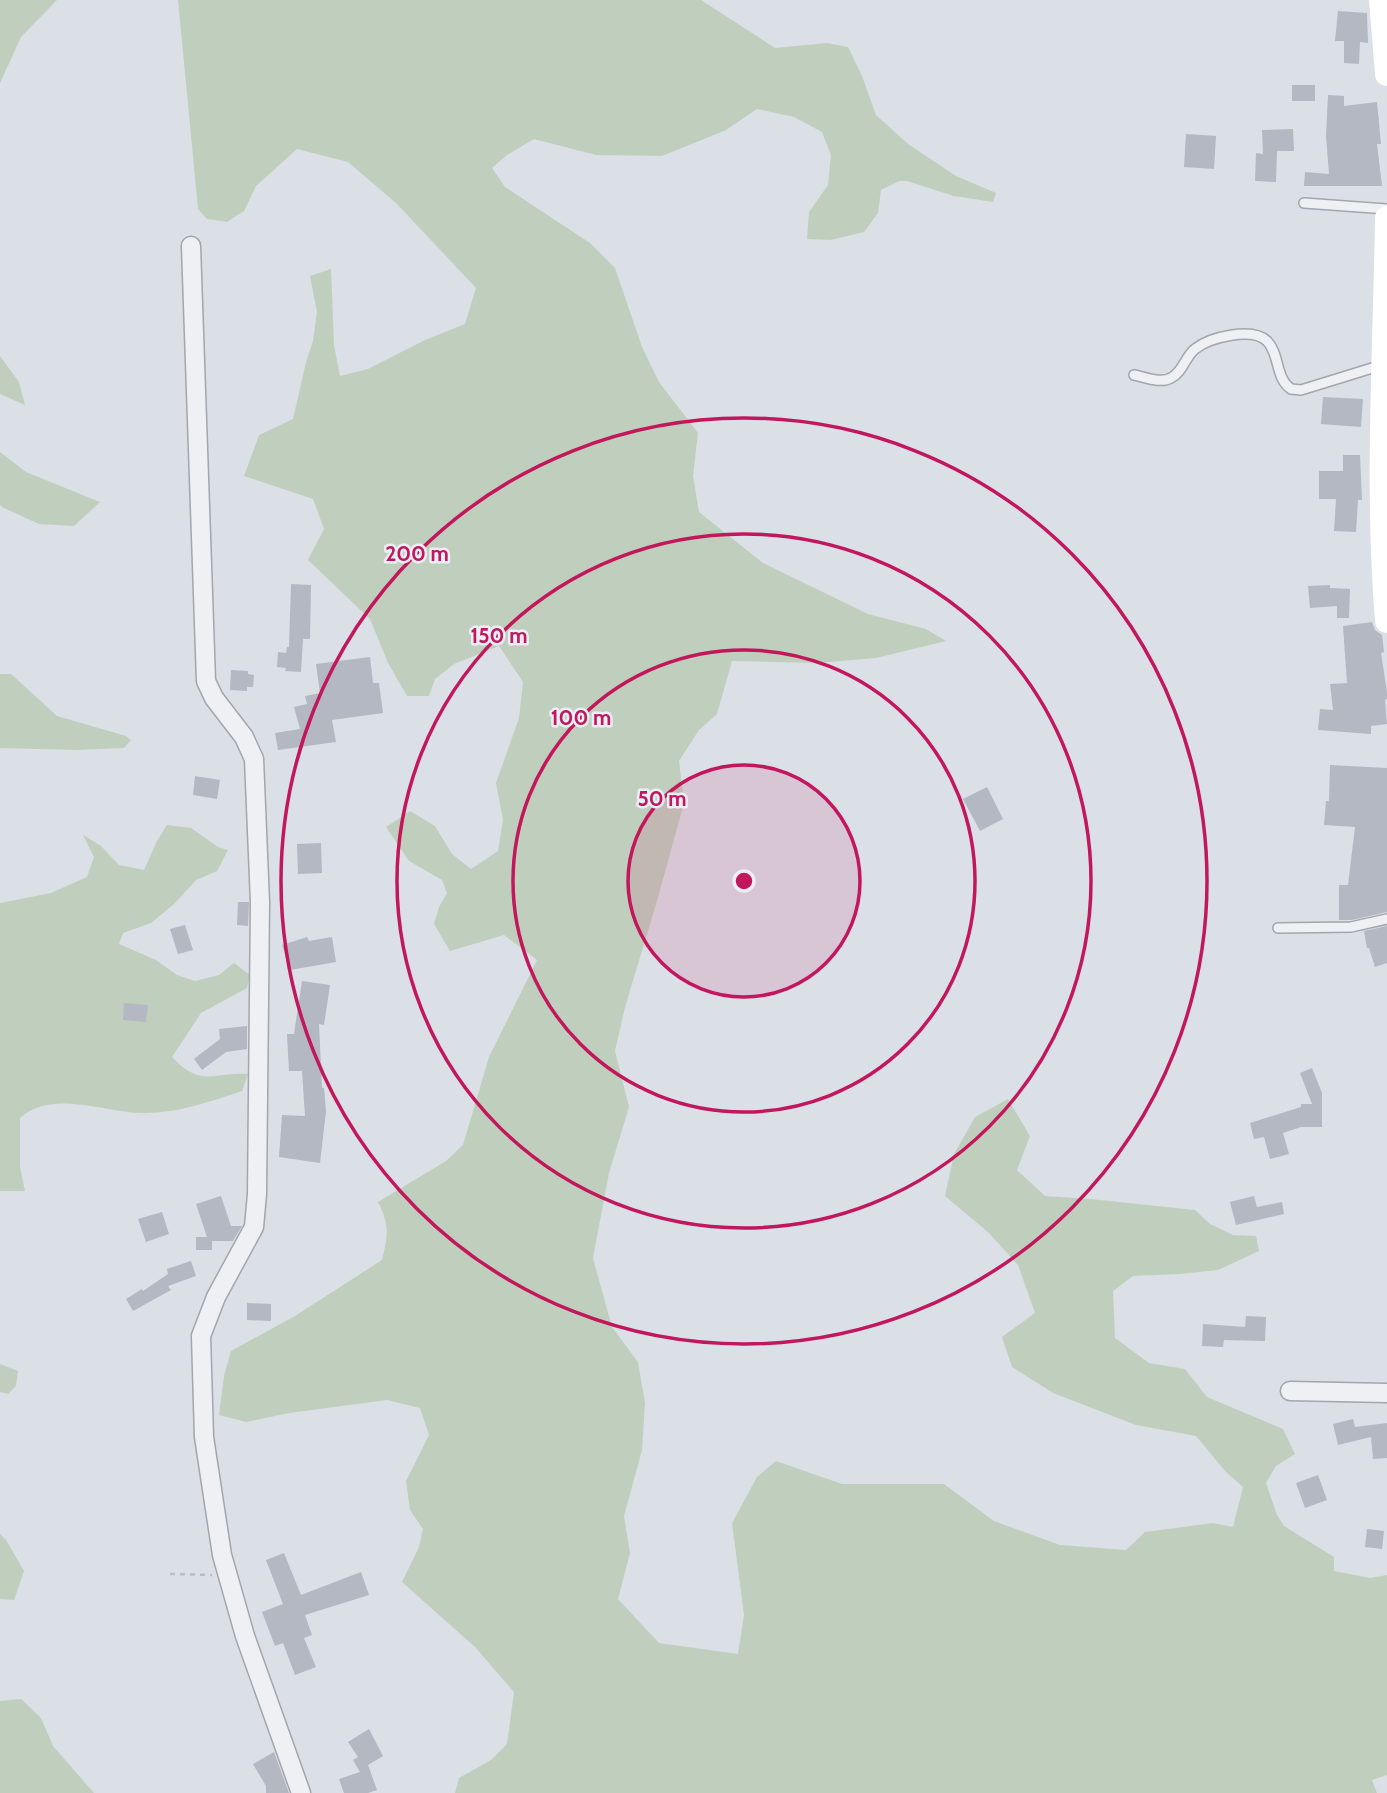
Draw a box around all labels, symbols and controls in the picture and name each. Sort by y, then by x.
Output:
text: 200 m [385,541,449,566]
text: 150 m [471,623,527,648]
text: 100 m [551,705,611,730]
text: 50 m [637,786,687,811]
centre of rings [732,869,756,893]

